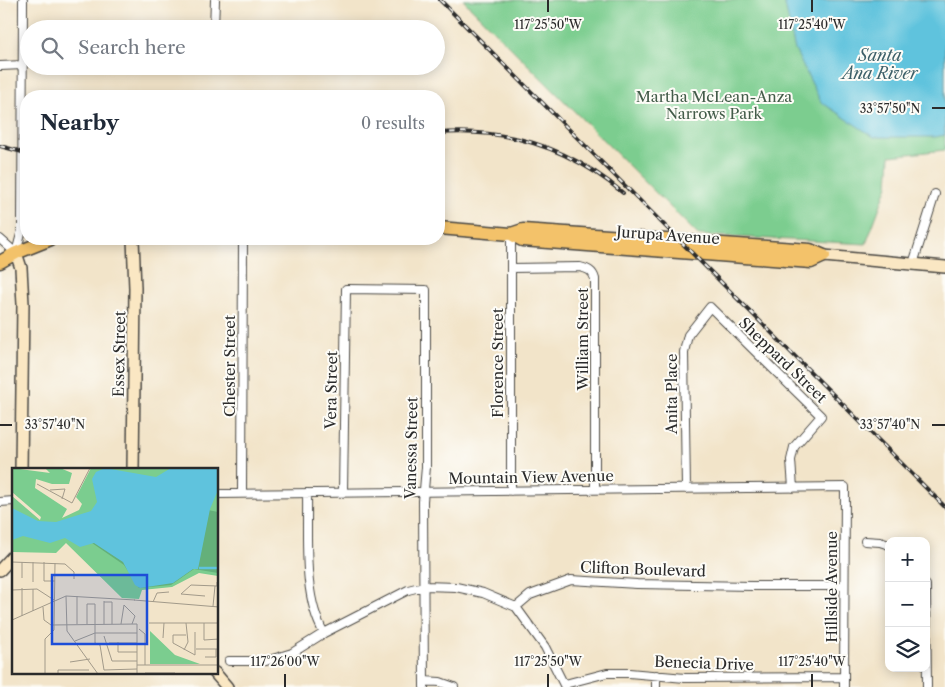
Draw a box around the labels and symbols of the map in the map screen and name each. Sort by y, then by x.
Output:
text: 117°25'50"W [514,17,583,32]
text: 117°25'40"W [778,17,847,32]
water label: Santa Ana River [839,45,919,83]
park label: Martha McLean-Anza Narrows Park [636,87,792,123]
text: 33°57'50"N [860,101,920,116]
street label: Jurupa Avenue [614,222,720,248]
street label: William Street [573,287,592,391]
street label: Florence Street [488,307,507,418]
street label: Essex Street [109,310,129,397]
street label: Sheppard Street [735,313,831,407]
street label: Chester Street [220,314,239,417]
street label: Vera Street [321,350,341,430]
street label: Anita Place [662,354,681,435]
street label: Vanessa Street [401,396,421,500]
text: 33°57'40"N [25,417,85,432]
text: 33°57'40"N [860,417,920,432]
street label: Mountain View Avenue [448,466,614,488]
inset map [12,468,219,674]
street label: Hillside Avenue [822,531,841,643]
street label: Clifton Boulevard [580,557,706,581]
street label: Benecia Drive [654,652,754,674]
text: 117°26'00"W [250,654,320,669]
text: 117°25'50"W [514,654,583,669]
text: 117°25'40"W [778,654,847,669]

